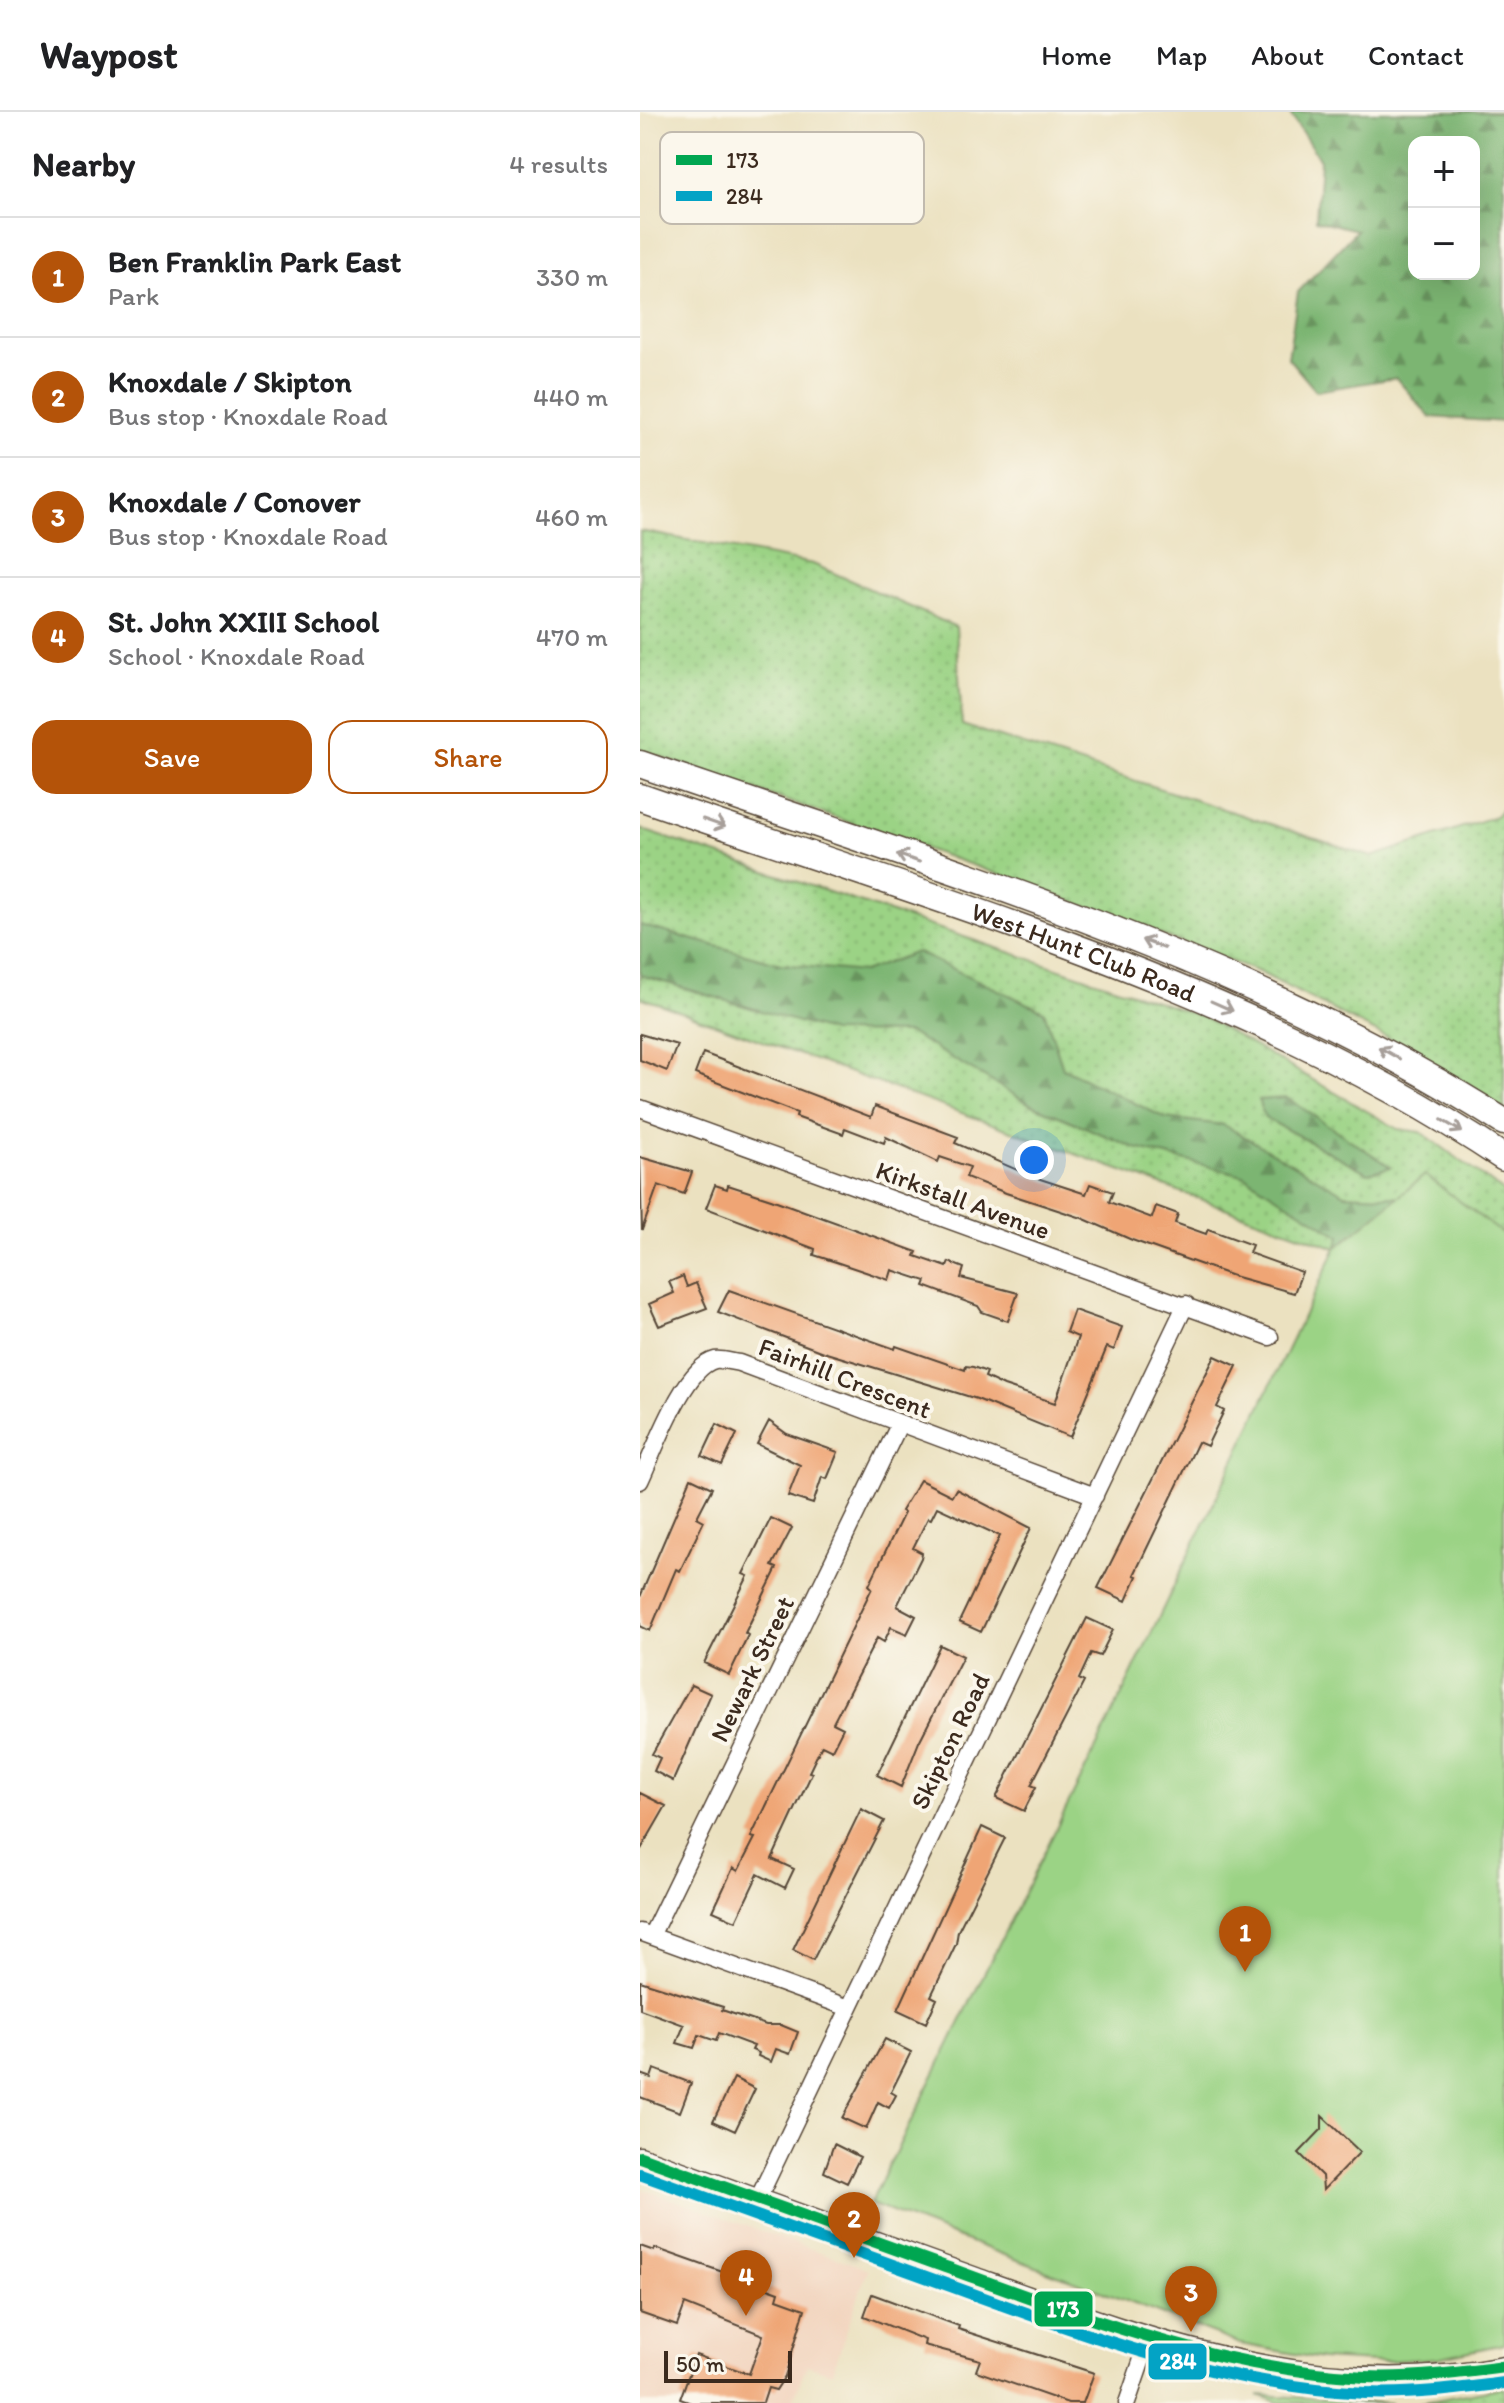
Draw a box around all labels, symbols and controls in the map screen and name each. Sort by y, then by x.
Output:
text: Waypost [40,32,178,78]
text: Home [1041,38,1112,72]
text: Map [1156,38,1207,72]
text: About [1251,38,1324,72]
text: Contact [1368,38,1464,72]
legend [660,132,924,224]
map controls [1408,136,1480,280]
button: + [1408,136,1480,208]
text: Nearby [32,144,135,185]
text: 173 [726,147,759,174]
text: 4 results [509,148,608,180]
text: 284 [726,183,763,210]
button: − [1408,208,1480,280]
text: Ben Franklin Park East [108,243,401,280]
text: 1 [52,261,64,293]
text: 330 m [536,261,608,293]
text: Park [108,280,159,312]
text: Knoxdale / Skipton [108,363,352,400]
text: 2 [51,381,65,413]
text: 440 m [533,381,608,413]
text: Bus stop · Knoxdale Road [108,400,388,432]
text: Knoxdale / Conover [108,483,360,520]
text: 3 [51,501,65,533]
text: 460 m [535,501,608,533]
text: Bus stop · Knoxdale Road [108,520,388,552]
text: St. John XXIII School [108,603,379,640]
text: 4 [50,621,66,653]
text: 470 m [536,621,608,653]
text: School · Knoxdale Road [108,640,365,672]
button: Save [32,720,312,794]
button: Share [328,720,608,794]
one-way arrow [701,817,725,831]
one-way arrow [896,849,921,864]
street label: West Hunt Club Road [967,895,1201,1010]
one-way arrow [1141,936,1166,950]
one-way arrow [1209,999,1233,1014]
one-way arrow [1378,1045,1401,1061]
one-way arrow [1440,1118,1463,1134]
your location [1014,1140,1054,1180]
street label: Kirkstall Avenue [871,1154,1055,1246]
street label: Fairhill Crescent [754,1330,936,1426]
street label: Newark Street [703,1591,801,1747]
street label: Skipton Road [903,1668,997,1814]
pin: 1 [1219,1906,1271,1972]
pin: 2 [828,2192,880,2258]
pin: 4 [720,2250,772,2316]
pin: 3 [1165,2266,1217,2332]
line badge: 173 [1033,2290,1094,2328]
text: 173 [1046,2296,1080,2323]
line badge: 284 [1147,2342,1208,2381]
scale bar [664,2347,792,2383]
text: 284 [1160,2348,1197,2375]
text: 50 m [676,2351,725,2378]

